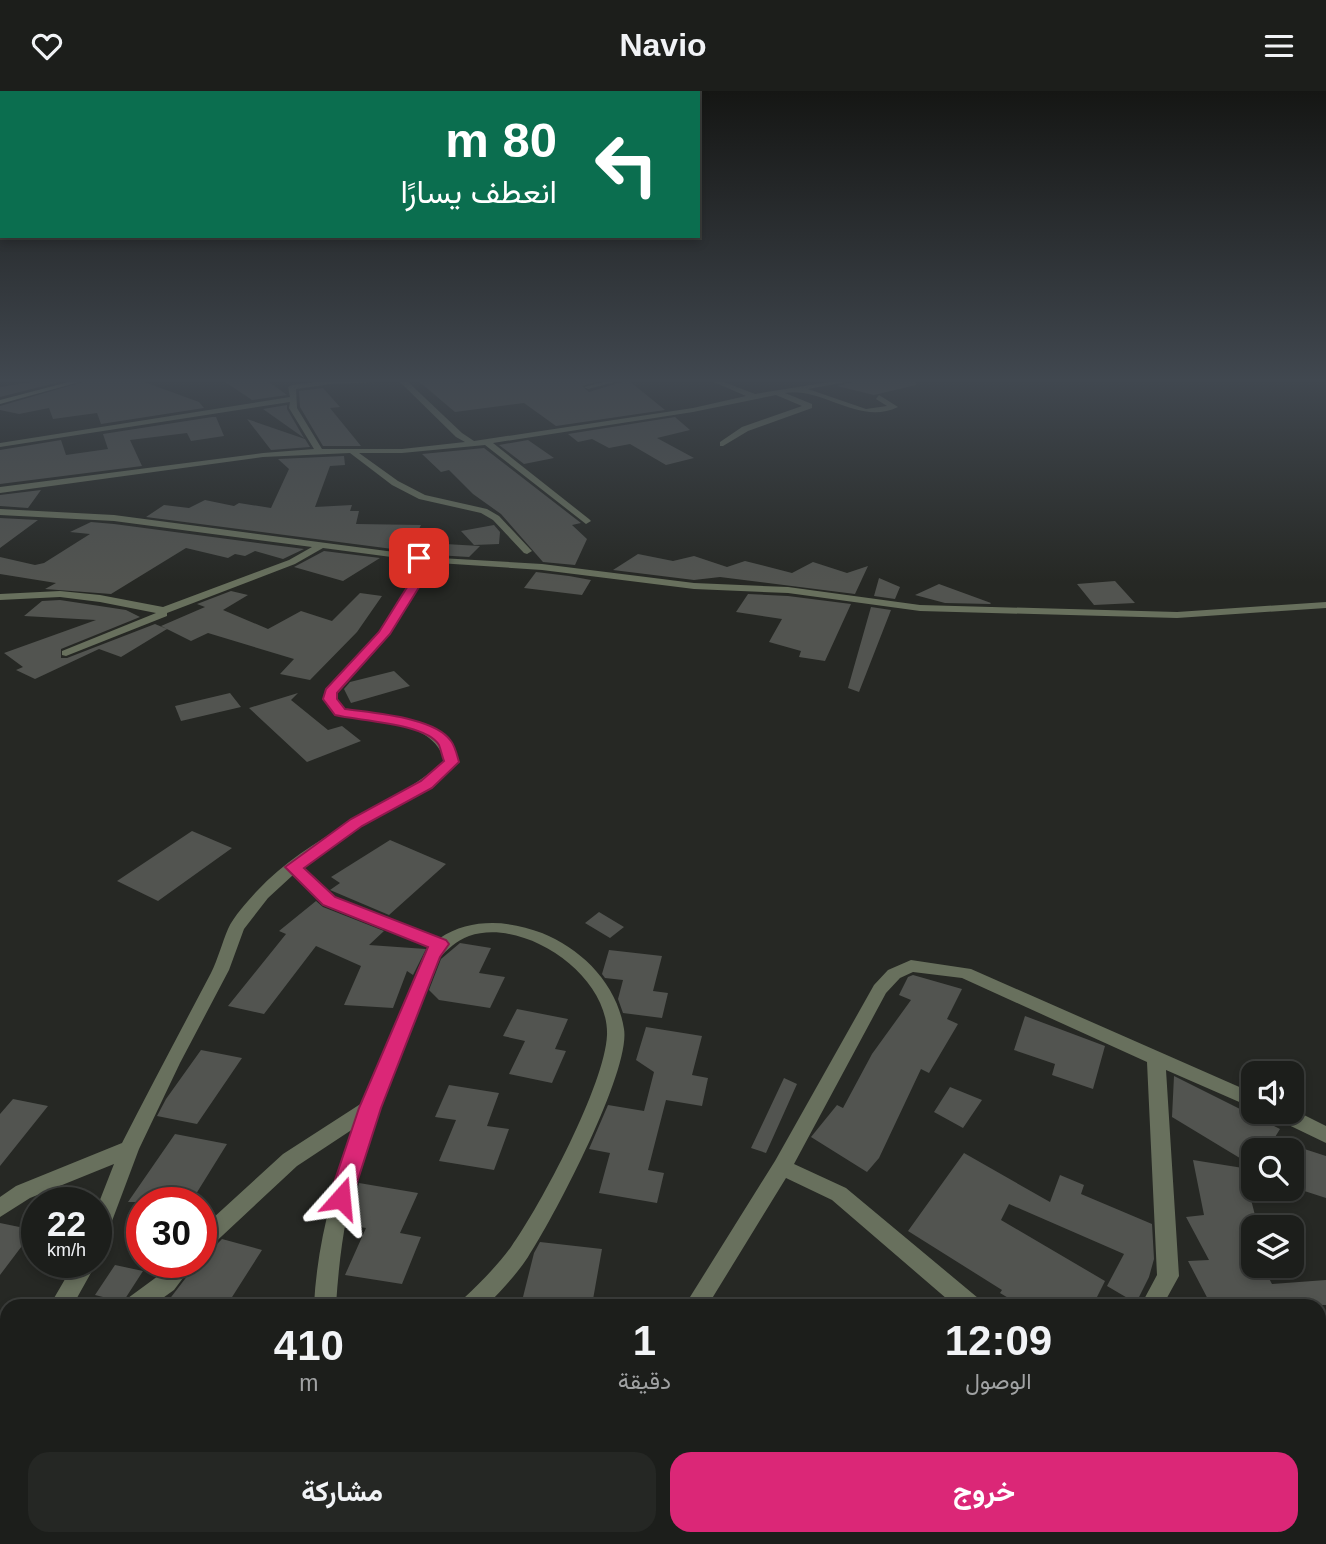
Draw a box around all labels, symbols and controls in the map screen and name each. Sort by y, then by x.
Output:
icon: heart [28,27,66,65]
text: Navio [619,27,707,63]
icon: menu [1260,27,1298,65]
text: 80 m [445,113,557,167]
icon: left [581,119,672,210]
text: انعطف يسارًا [400,174,557,210]
pin [389,528,449,588]
icon: arrive [400,539,438,577]
map controls [1241,1061,1304,1278]
button: sound [1241,1061,1304,1124]
button: search [1241,1138,1304,1201]
position arrow [304,1161,378,1235]
speed limit sign: 30 [126,1187,217,1278]
text: 22 [47,1204,86,1243]
button: layers [1241,1215,1304,1278]
text: km/h [47,1240,86,1260]
text: 1 [633,1317,656,1364]
text: 12:09 [945,1317,1052,1364]
text: 410 [274,1322,344,1369]
text: دقيقة [618,1368,671,1394]
text: الوصول [965,1368,1032,1394]
text: m [299,1370,318,1396]
button: مشاركة [28,1452,656,1532]
button: خروج [670,1452,1298,1532]

